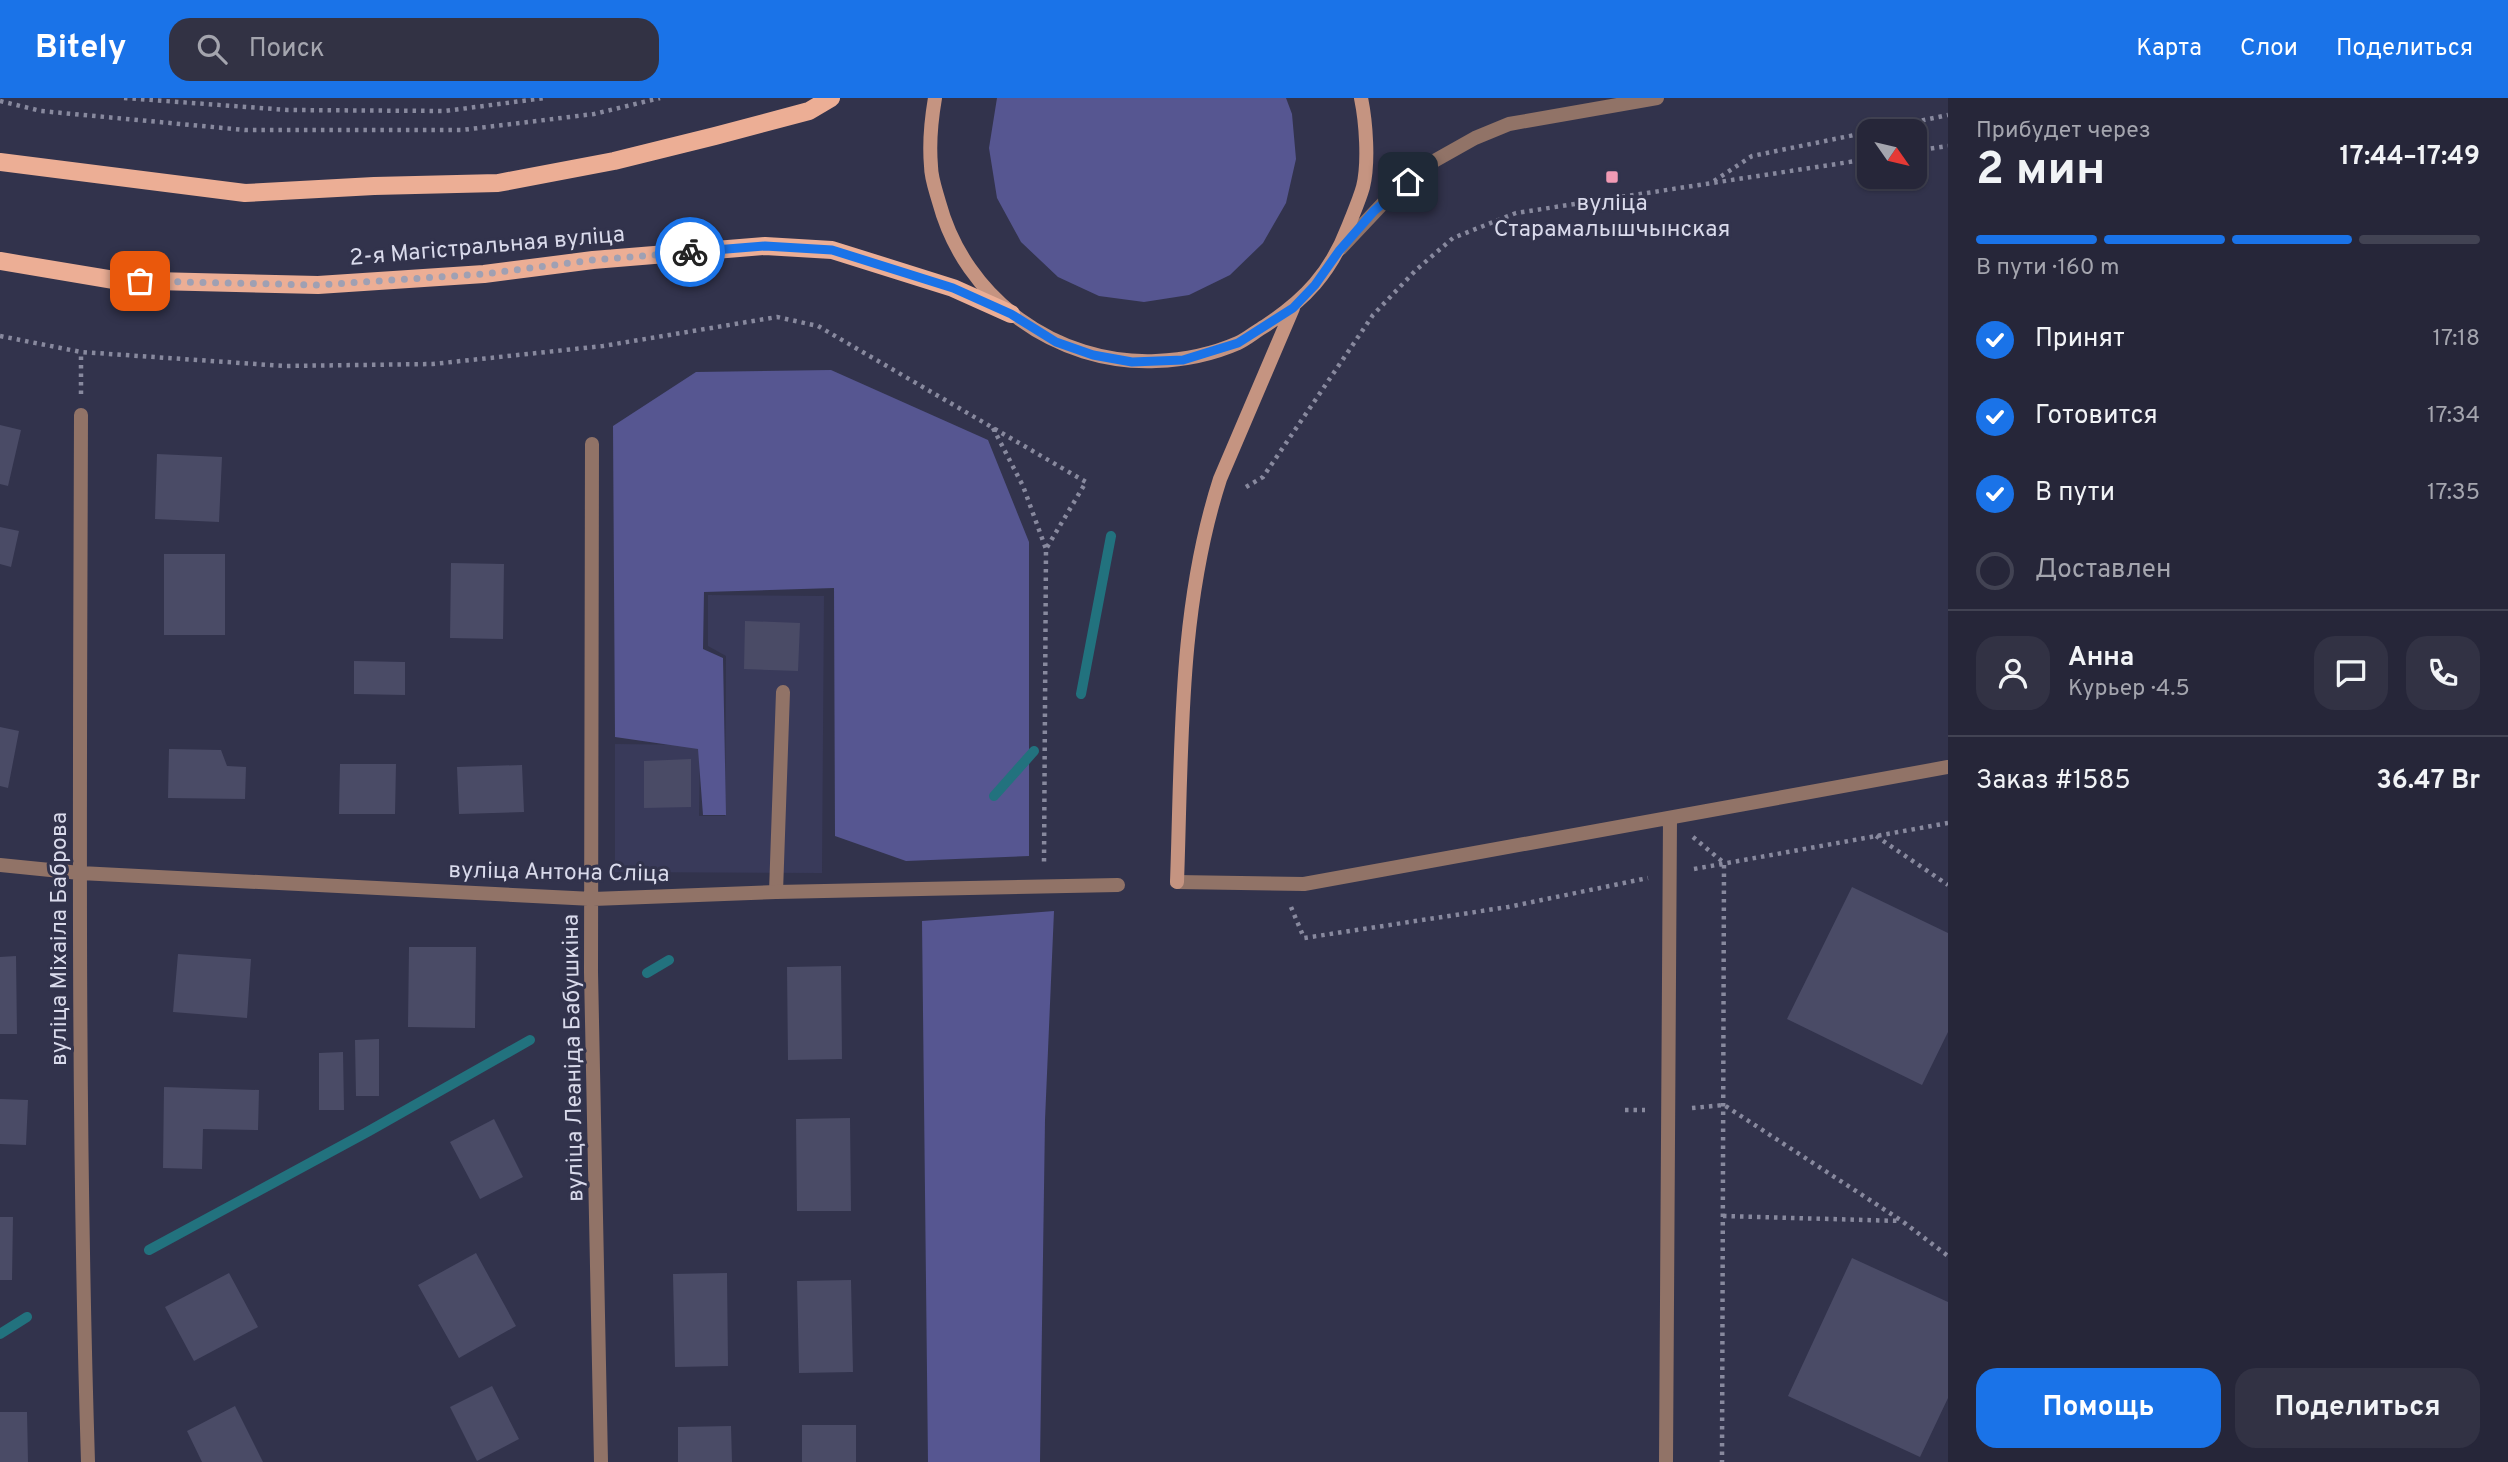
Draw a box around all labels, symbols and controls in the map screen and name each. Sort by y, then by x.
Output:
search box [169,18,659,81]
text: Bitely [35,28,127,70]
icon: search [193,30,231,68]
text: Поиск [249,33,325,66]
text: Карта [2136,34,2202,64]
text: Слои [2240,34,2298,64]
text: Поделиться [2336,34,2473,64]
text: Прибудет через [1976,117,2151,146]
north arrow [1857,119,1927,189]
map controls [1857,119,1927,189]
text: 17:44–17:49 [2340,141,2480,174]
text: 2 мин [1976,142,2105,201]
pin [1378,152,1438,212]
icon: home [1389,163,1427,201]
marker: вуліца Старамалышчынская [1604,169,1620,185]
place label: вуліца Старамалышчынская [1494,190,1730,245]
courier [655,217,725,287]
street label: 2-я Магістральная вуліца [348,221,626,274]
icon: bike [671,233,709,271]
pin [110,251,170,311]
text: В пути · 160 m [1976,254,2119,283]
icon: bag [121,262,159,300]
icon: check [1976,321,2014,359]
text: Принят [2035,323,2125,356]
text: 17:18 [2433,325,2480,354]
icon: check [1976,398,2014,436]
text: Готовится [2035,400,2158,433]
text: 17:34 [2427,402,2480,431]
icon: check [1976,475,2014,513]
text: В пути [2035,477,2115,510]
text: 17:35 [2427,479,2480,508]
text: Доставлен [2035,554,2171,587]
button: person [1976,636,2050,710]
button: chat [2314,636,2388,710]
button: phone [2406,636,2480,710]
text: Анна [2068,642,2134,675]
text: Курьер · 4.5 [2068,675,2190,704]
text: Заказ #1585 [1976,765,2131,798]
text: 36.47 Br [2376,765,2480,798]
street label: вуліца Міхаіла Баброва [46,812,75,1066]
street label: вуліца Антона Сліца [448,857,670,890]
street label: вуліца Леаніда Бабушкіна [557,914,592,1202]
button: Помощь [1976,1368,2221,1448]
button: Поделиться [2235,1368,2480,1448]

